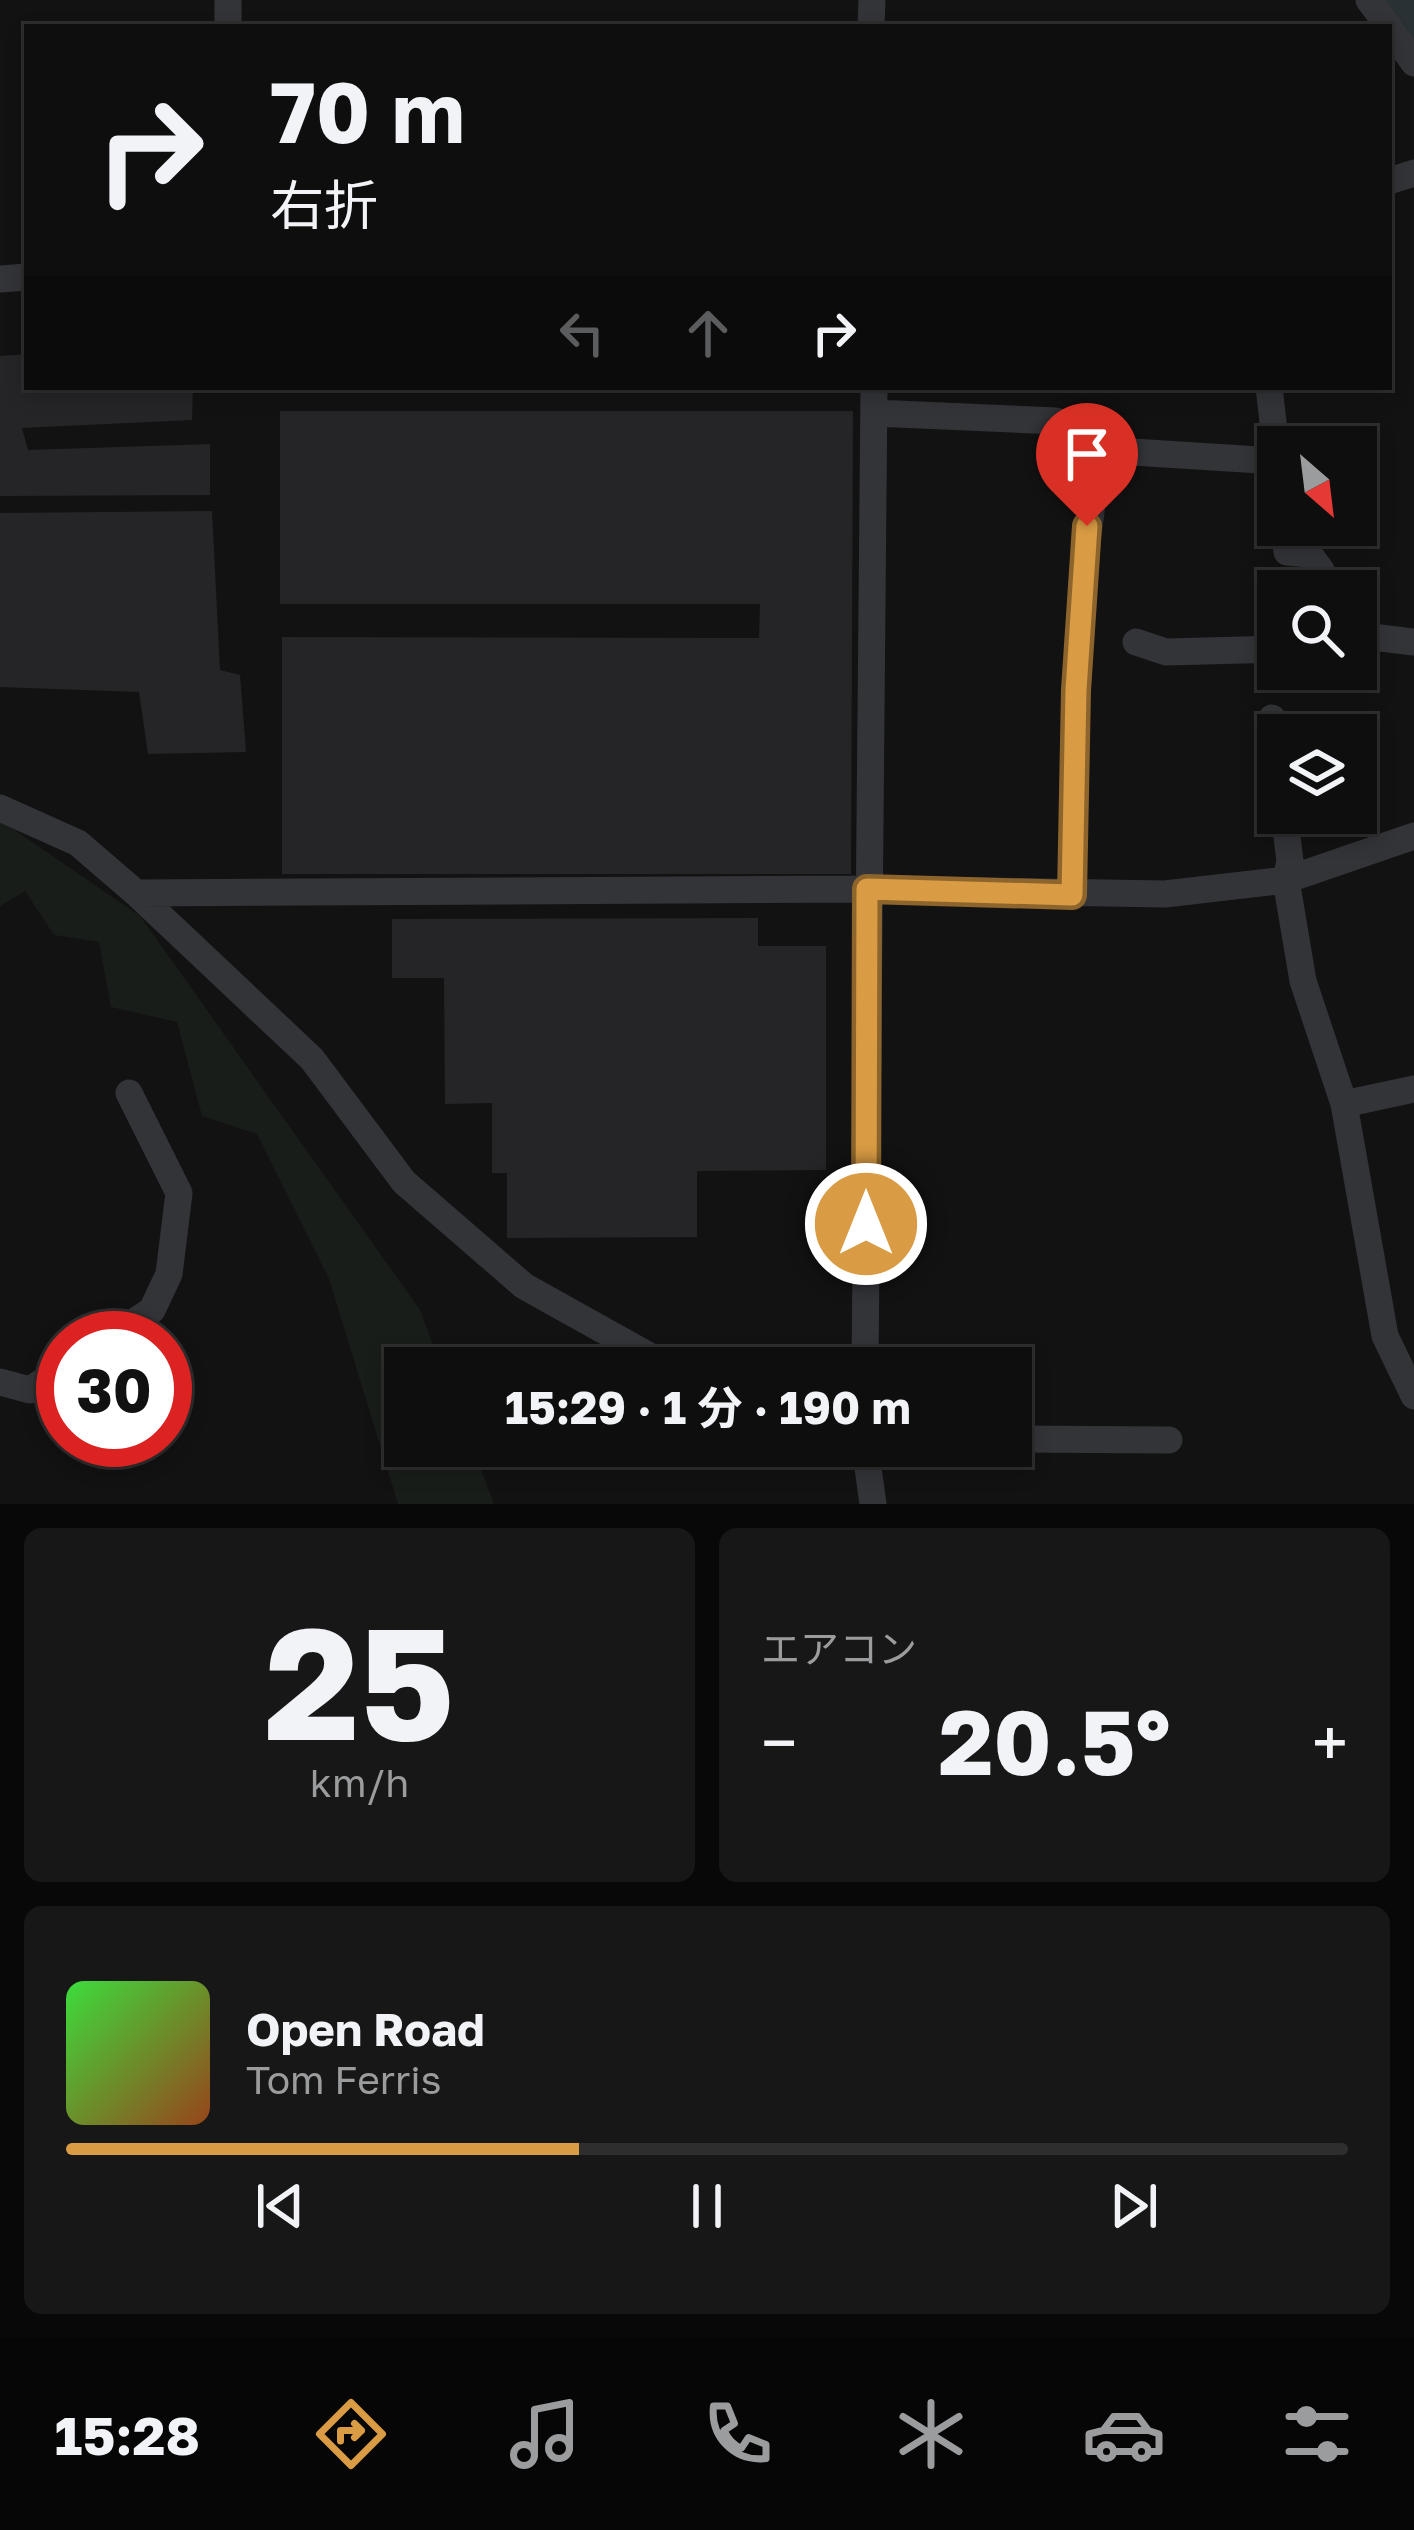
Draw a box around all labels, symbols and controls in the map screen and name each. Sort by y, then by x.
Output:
text: 70 m [270,61,465,161]
icon: right [72,72,228,228]
text: 右折 [270,172,378,237]
icon: left [549,300,615,366]
icon: ahead [675,300,741,366]
icon: right [801,300,867,366]
pin [1036,403,1138,526]
icon: arrive [1054,421,1120,487]
north arrow [1257,426,1377,546]
map controls [1257,426,1377,834]
button: search [1257,570,1377,690]
button: layers [1257,714,1377,834]
position arrow [803,1161,929,1287]
speed limit sign: 30 [36,1311,192,1467]
text: 15:29 · 1 分 · 190 m [505,1380,911,1434]
text: 25 [264,1587,455,1774]
text: エアコン [761,1625,917,1672]
text: 20.5° [938,1687,1171,1795]
text: − [761,1702,797,1782]
text: + [1312,1702,1348,1782]
text: km/h [310,1759,409,1806]
text: Open Road [246,2002,485,2056]
text: Tom Ferris [246,2056,441,2103]
icon: previous [247,2173,313,2239]
icon: pause [674,2173,740,2239]
icon: next [1101,2173,1167,2239]
icon: directions [309,2392,393,2476]
icon: music [503,2392,587,2476]
icon: phone [696,2392,780,2476]
icon: climate [889,2392,973,2476]
icon: car [1082,2392,1166,2476]
icon: filters [1275,2392,1359,2476]
text: 15:28 [55,2402,200,2467]

